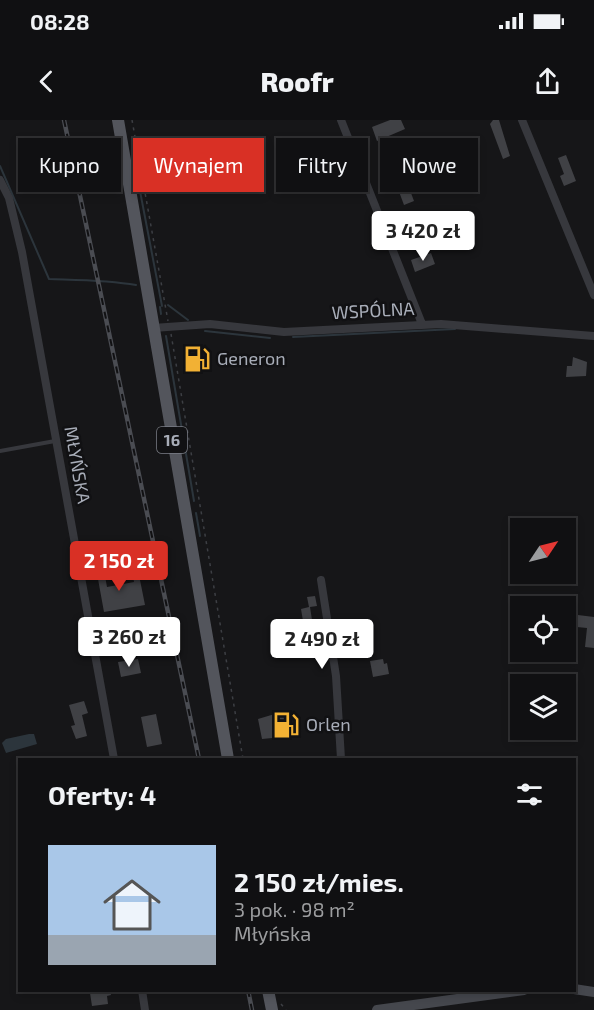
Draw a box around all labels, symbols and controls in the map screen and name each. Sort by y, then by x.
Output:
text: 08:28 [30,8,90,34]
icon: back [30,65,63,98]
text: Roofr [260,65,334,97]
icon: share [531,65,564,98]
chip: Kupno [18,138,121,192]
chip: Wynajem [133,138,264,192]
chip: Filtry [276,138,368,192]
chip: Nowe [380,138,478,192]
pin: 3 420 zł [361,211,485,262]
text: 3 420 zł [386,218,460,242]
street label: WSPÓLNA [331,297,416,323]
fuel station icon: Generon [182,344,212,374]
place label: Generon [217,347,286,369]
street label: MŁYŃSKA [60,424,96,506]
road number: 16 [157,427,187,453]
north arrow [510,518,576,584]
map controls [510,518,576,740]
pin: 2 150 zł [57,541,181,592]
text: 2 150 zł [84,548,154,572]
button: locate [510,596,576,662]
pin: 3 260 zł [67,617,191,668]
pin: 2 490 zł [260,619,384,670]
text: 3 260 zł [92,624,166,648]
text: 2 490 zł [284,626,360,650]
button: layers [510,674,576,740]
fuel station icon: Orlen [271,710,301,740]
place label: Orlen [306,713,351,735]
icon: filters [513,778,546,811]
text: Oferty: 4 [48,779,156,810]
text: 2 150 zł/mies. [234,866,404,897]
icon: home [96,869,168,941]
text: 3 pok. · 98 m² [234,897,355,921]
text: Młyńska [234,921,311,945]

